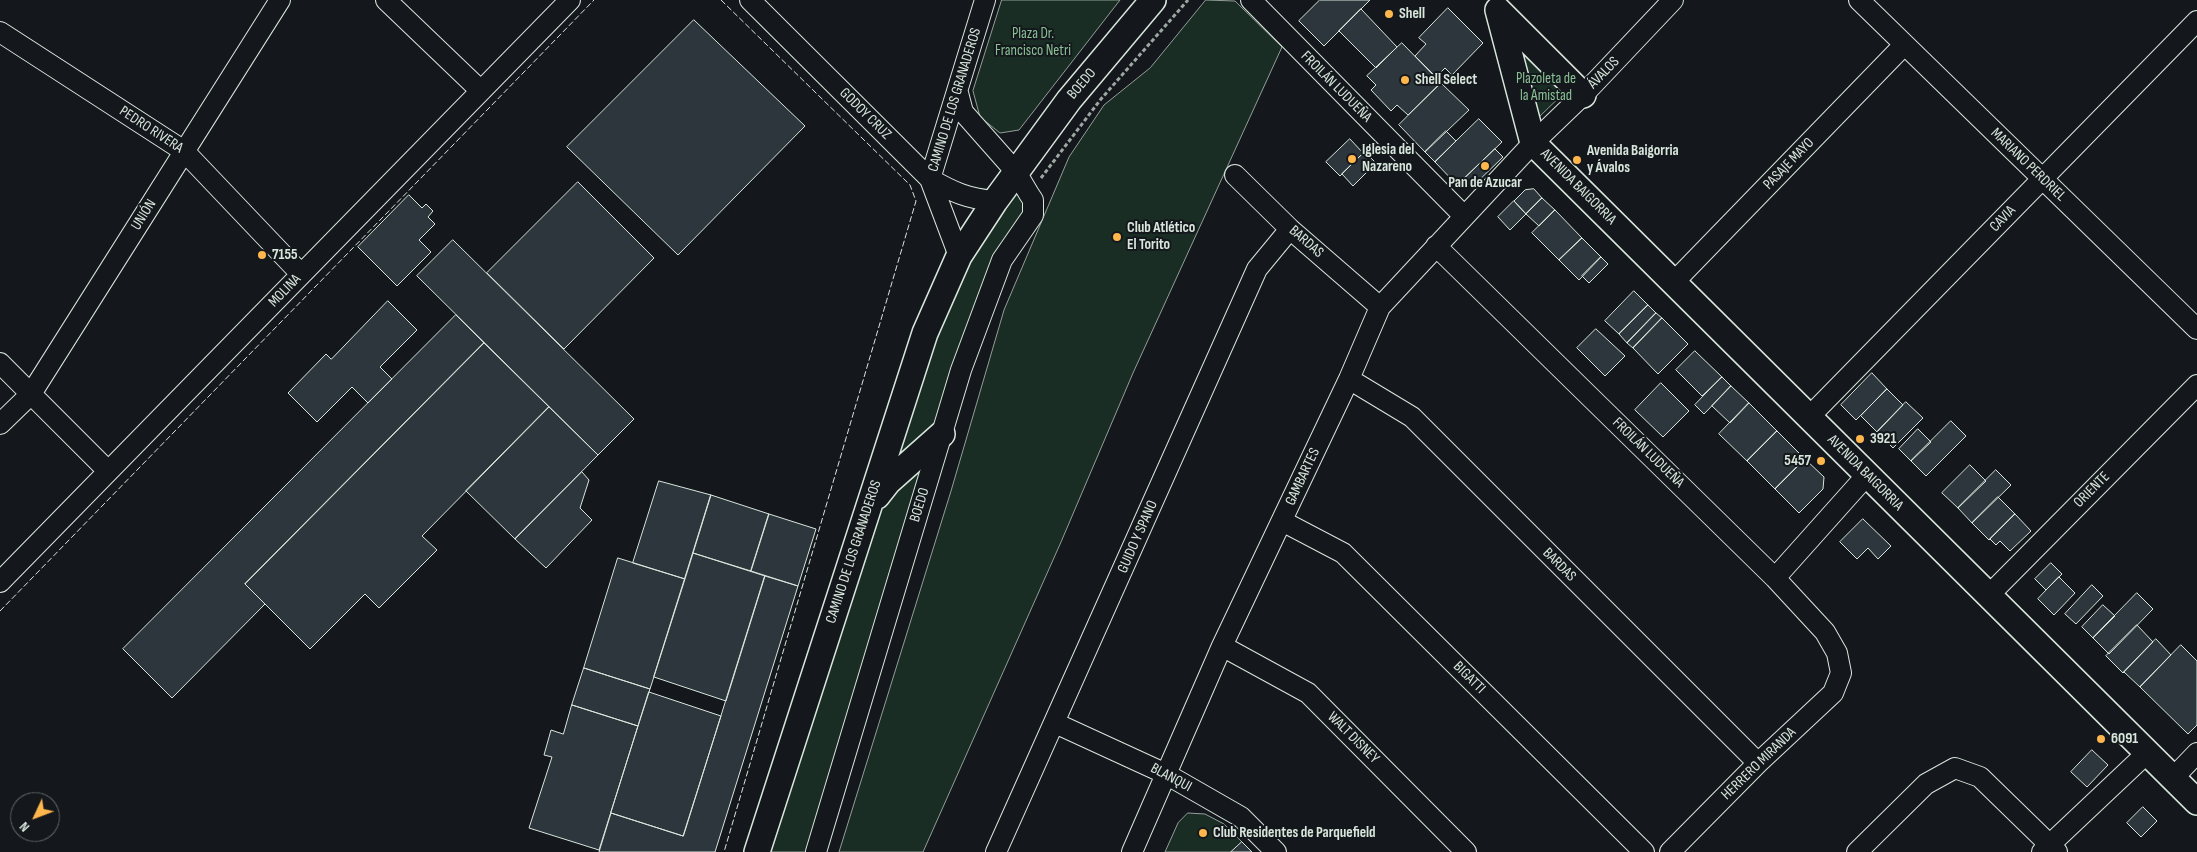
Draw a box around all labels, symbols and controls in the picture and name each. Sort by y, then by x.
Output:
place label: Shell [1399,5,1425,23]
marker: Shell [1383,8,1395,20]
park label: Plaza Dr. Francisco Netri [995,25,1071,60]
street label: CAMINO DE LOS GRANADEROS [925,26,985,174]
street label: FROILÁN LUDUEÑA [1297,48,1375,126]
street label: ÁVALOS [1584,53,1624,93]
street label: BOEDO [1064,65,1100,103]
park label: Plazoleta de la Amistad [1516,70,1576,105]
place label: Shell Select [1415,71,1477,89]
marker: Shell Select [1399,74,1411,86]
street label: GODOY CRUZ [835,84,895,144]
street label: PEDRO RIVERA [116,103,186,157]
street label: MARIANO PERDRIEL [1987,125,2069,205]
street label: PASAJE MAYO [1760,134,1818,194]
place label: Iglesia del Nazareno [1362,141,1414,176]
place label: Avenida Baigorria y Ávalos [1587,142,1679,177]
street label: AVENIDA BAIGORRIA [1536,145,1620,229]
marker: Iglesia del Nazareno [1346,153,1358,165]
marker: Avenida Baigorria y Ávalos [1571,154,1583,166]
marker: Pan de Azucar [1479,160,1491,172]
place label: Pan de Azucar [1448,174,1522,192]
street label: UNIÓN [128,196,160,234]
street label: CAVIA [1986,202,2020,236]
place label: Club Atlético El Torito [1127,219,1195,254]
street label: BARDAS [1285,222,1327,262]
marker: Club Atlético El Torito [1111,231,1123,243]
place label: 7155 [272,246,298,264]
marker: 7155 [256,249,268,261]
street label: MOLINA [265,271,305,311]
street label: FROILÁN LUDUEÑA [1608,414,1688,492]
place label: 3921 [1870,430,1896,448]
street label: AVENIDA BAIGORRIA [1823,431,1907,515]
marker: 3921 [1854,433,1866,445]
street label: GAMBARTES [1282,445,1324,509]
place label: 5457 [1784,452,1811,470]
marker: 5457 [1815,455,1827,467]
street label: ORIENTE [2070,468,2114,512]
street label: CAMINO DE LOS GRANADEROS [822,478,886,626]
street label: BOEDO [906,486,934,524]
street label: GUIDO Y SPANO [1114,498,1162,576]
street label: BARDAS [1538,544,1580,586]
street label: BIGATTI [1449,658,1489,698]
street label: WALT DISNEY [1323,708,1383,768]
street label: HERRERO MIRANDA [1718,724,1800,804]
place label: 6091 [2111,730,2138,748]
marker: 6091 [2095,733,2107,745]
street label: BLANQUI [1147,760,1195,796]
north arrow [10,792,60,842]
text: N [16,818,33,835]
place label: Club Residentes de Parquefield [1213,824,1376,842]
marker: Club Residentes de Parquefield [1197,827,1209,839]

